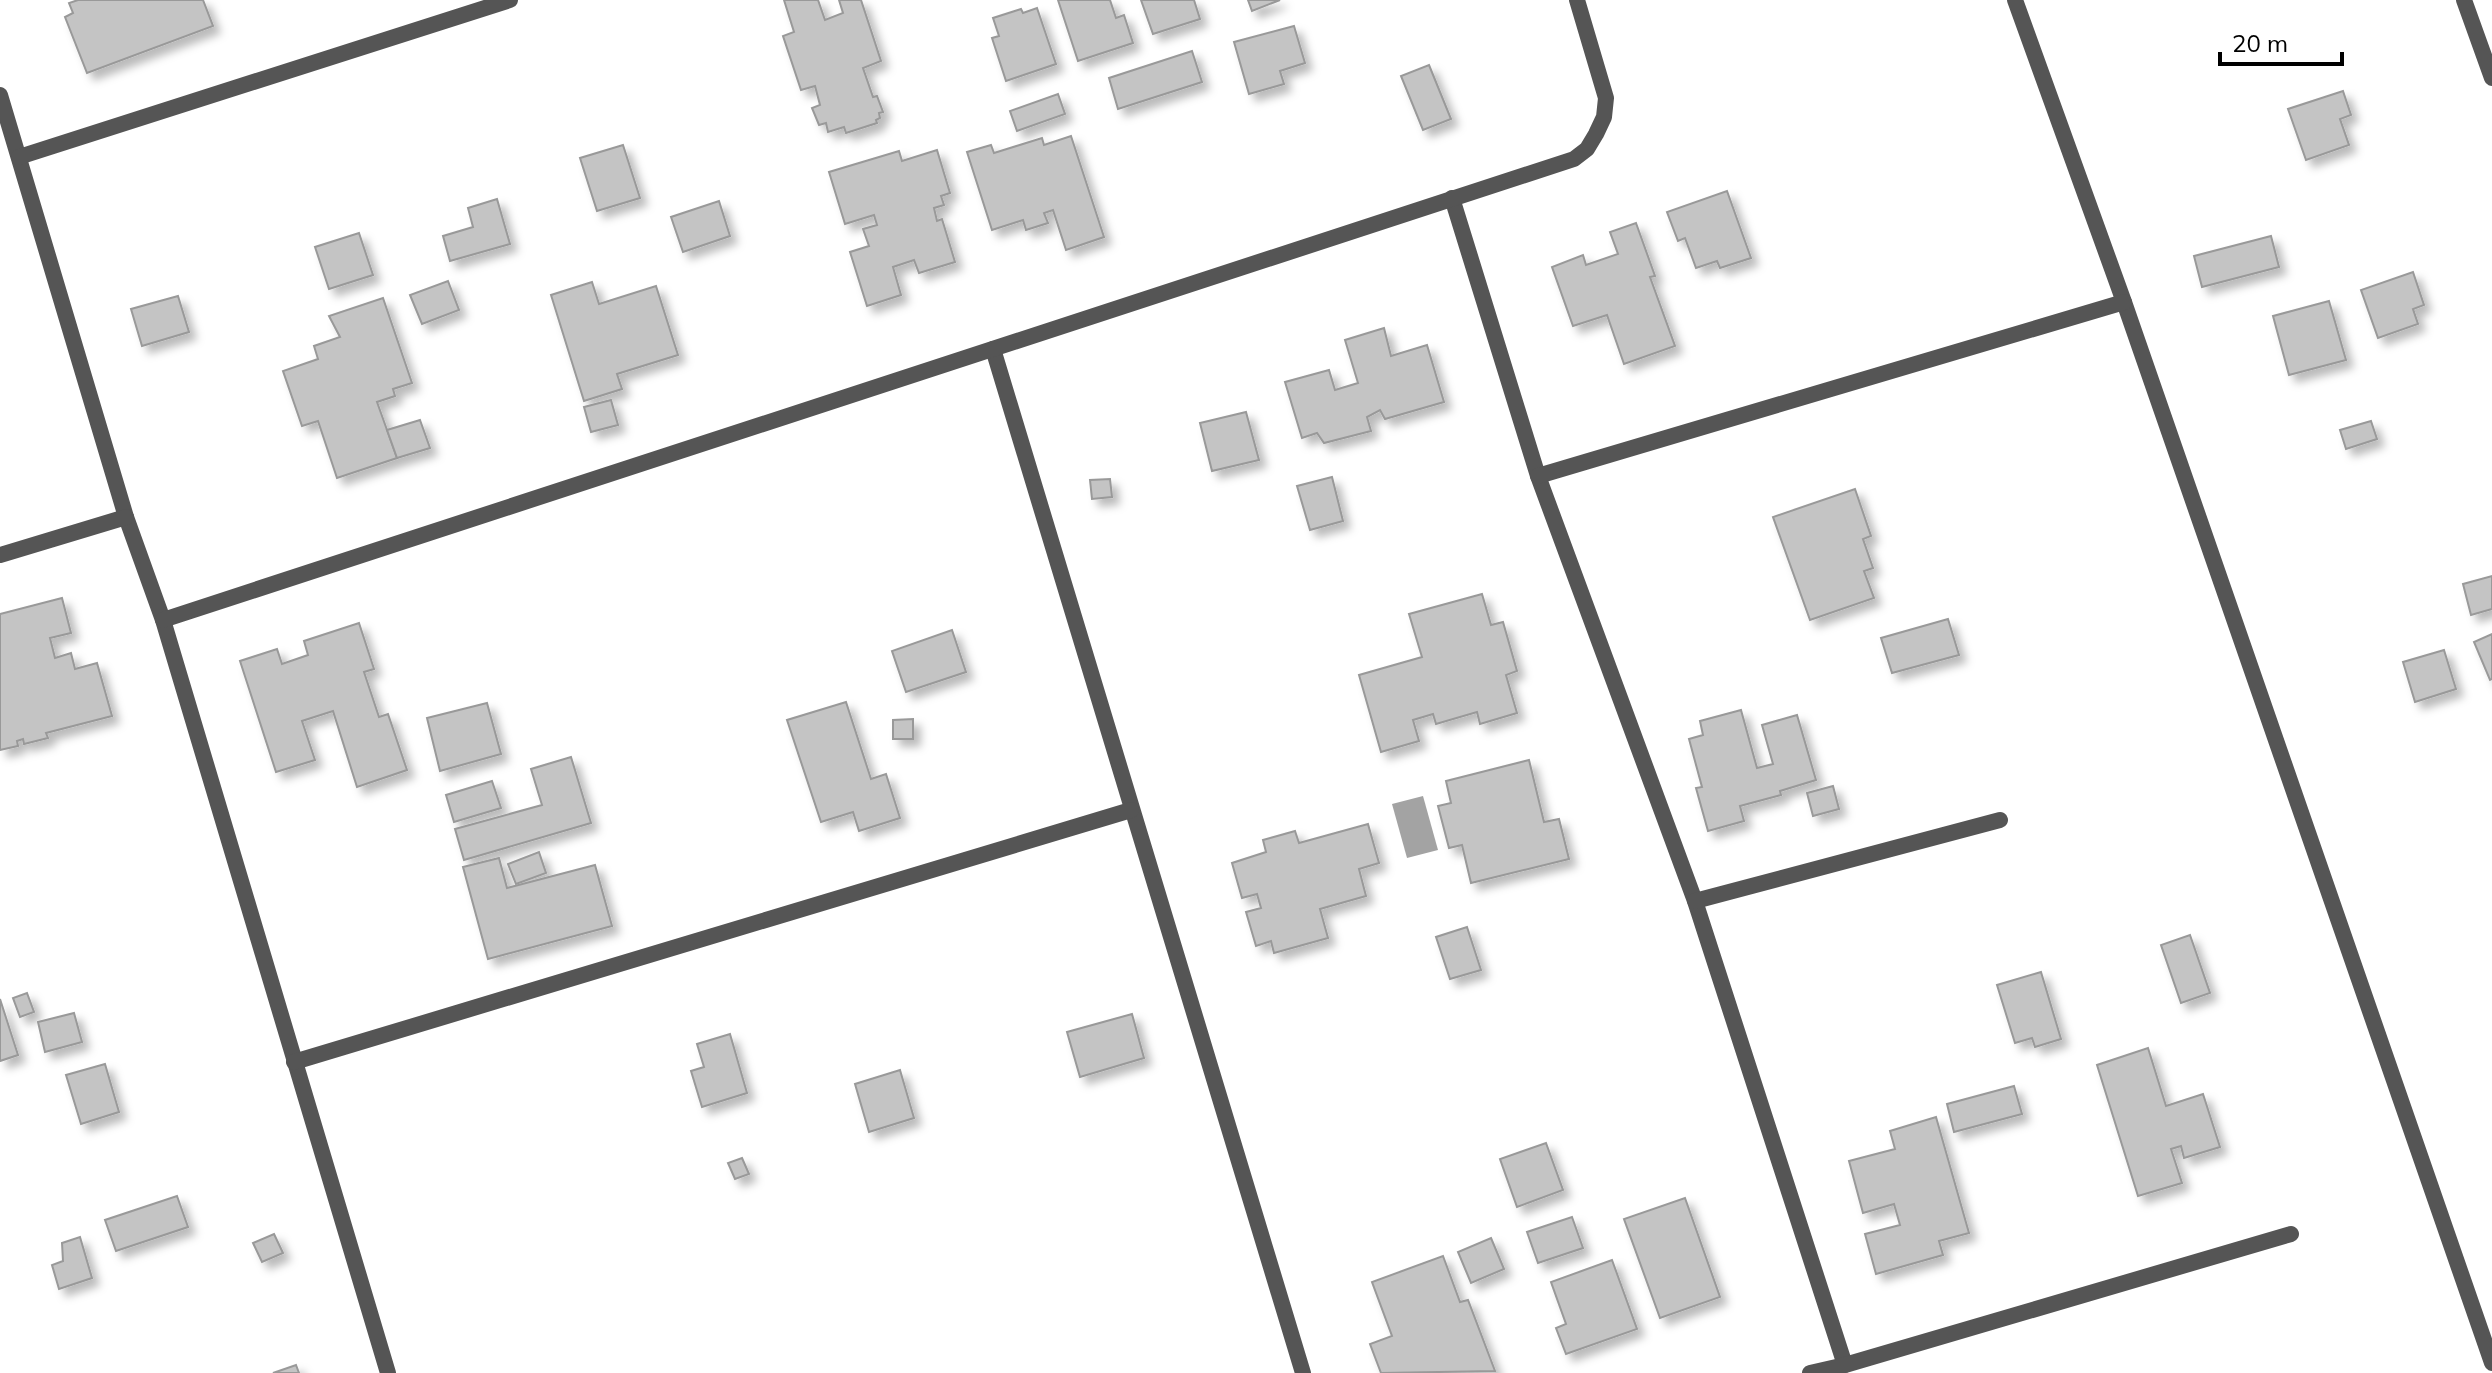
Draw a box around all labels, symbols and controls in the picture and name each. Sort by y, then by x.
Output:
scale bar [2220,16,2342,66]
text: 20 m [2232,28,2288,58]

